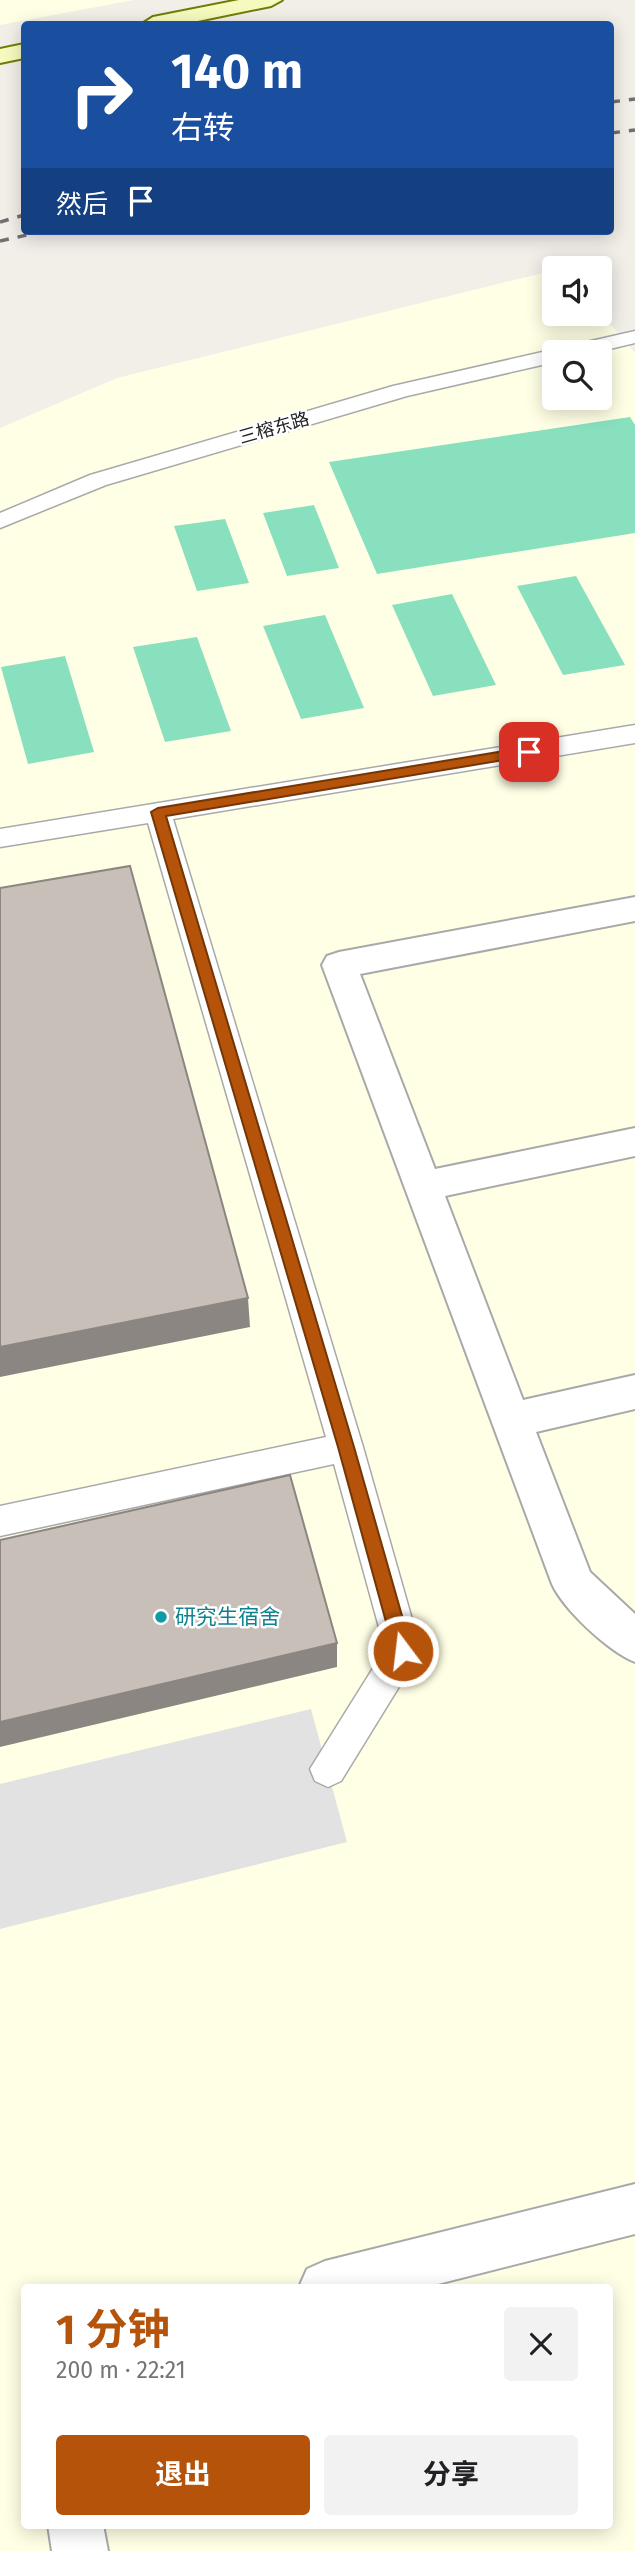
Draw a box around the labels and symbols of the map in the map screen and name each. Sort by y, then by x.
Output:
street label: 三榕东路 [236,408,312,448]
pin [499,722,559,782]
place label: 研究生宿舍 [175,1604,280,1630]
marker: 研究生宿舍 [153,1609,169,1625]
position arrow [366,1614,440,1688]

